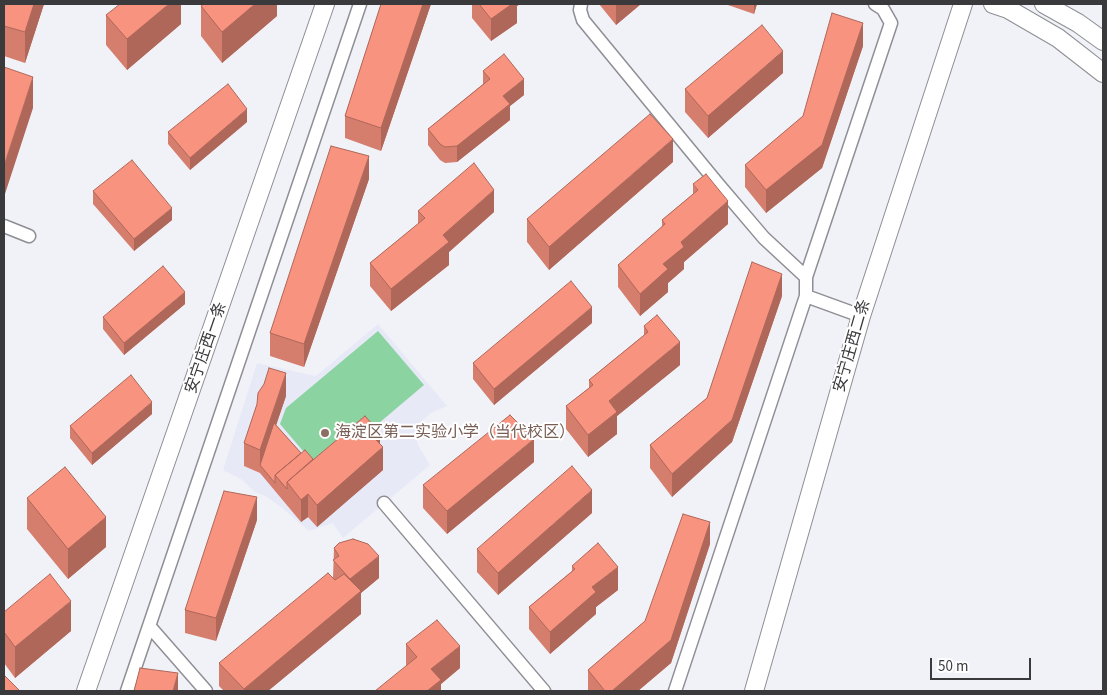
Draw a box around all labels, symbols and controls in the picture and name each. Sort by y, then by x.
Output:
street label: 安宁庄西二条 [831,297,875,395]
street label: 安宁庄西一条 [182,299,232,397]
place label: 海淀区第二实验小学（当代校区） [335,423,575,443]
marker: 海淀区第二实验小学（当代校区） [319,427,331,439]
scale bar [932,648,1033,680]
text: 50 m [938,656,968,677]

